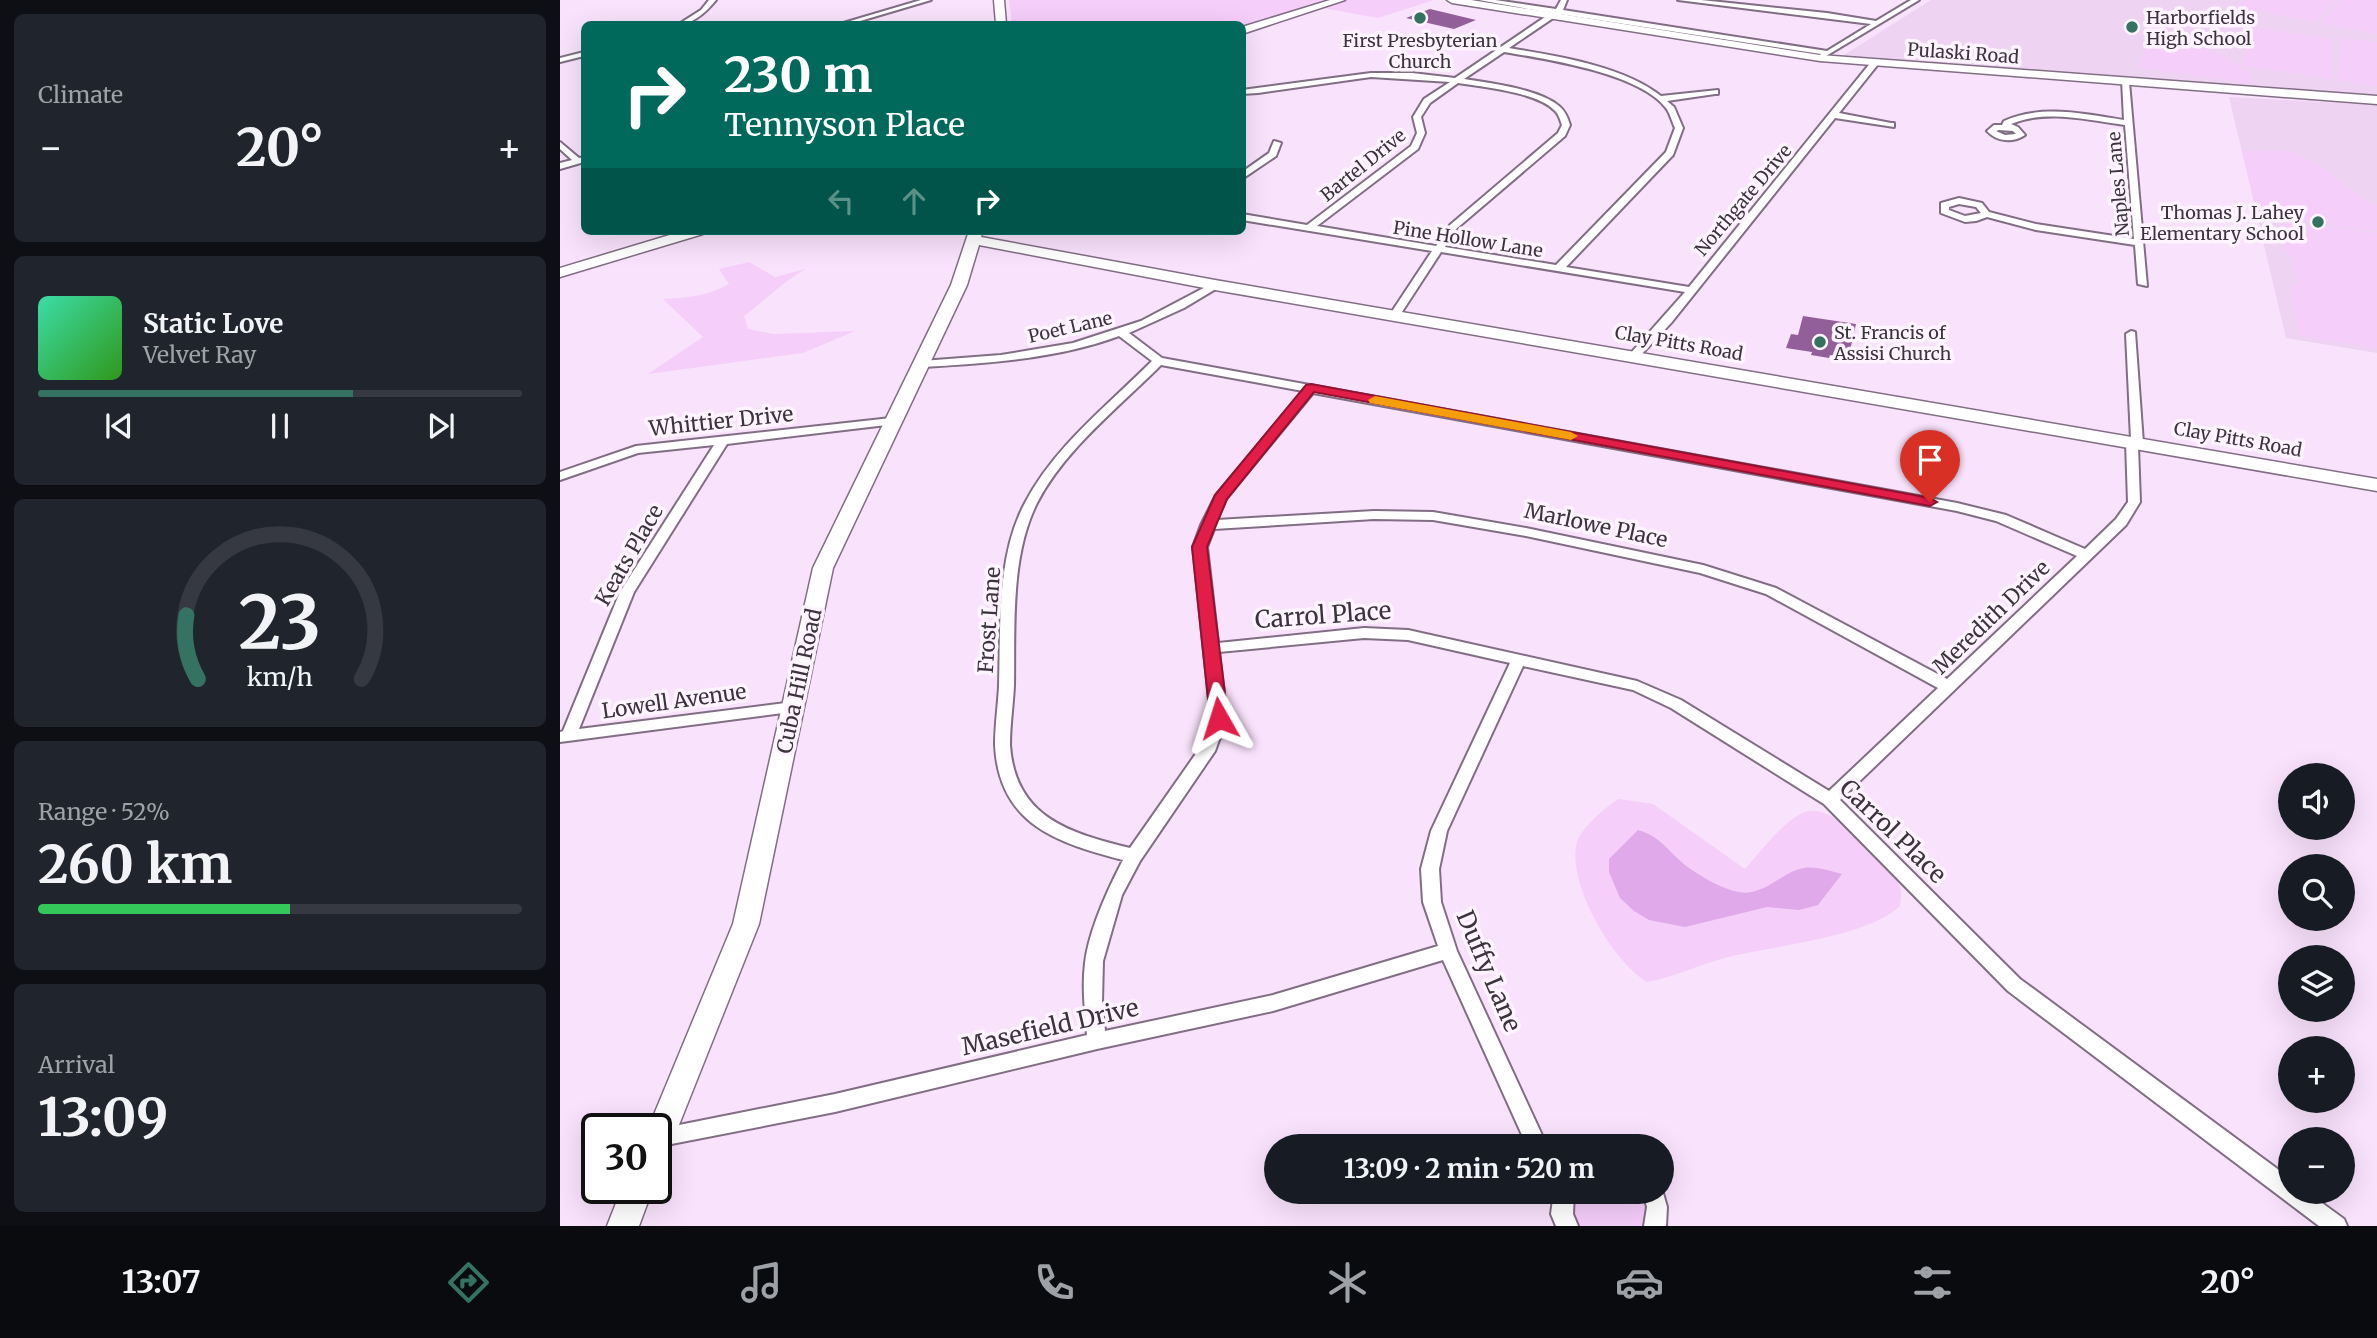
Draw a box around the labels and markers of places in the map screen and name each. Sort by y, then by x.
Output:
place label: Harborfields High School [2146,6,2255,50]
marker: First Presbyterian Church [1412,10,1428,26]
marker: Harborfields High School [2124,19,2140,35]
place label: First Presbyterian Church [1343,29,1497,73]
place label: Thomas J. Lahey Elementary School [2140,201,2305,245]
marker: Thomas J. Lahey Elementary School [2310,214,2326,230]
place label: St. Francis of Assisi Church [1833,321,1952,365]
marker: St. Francis of Assisi Church [1812,334,1828,350]
pin [1900,430,1960,502]

